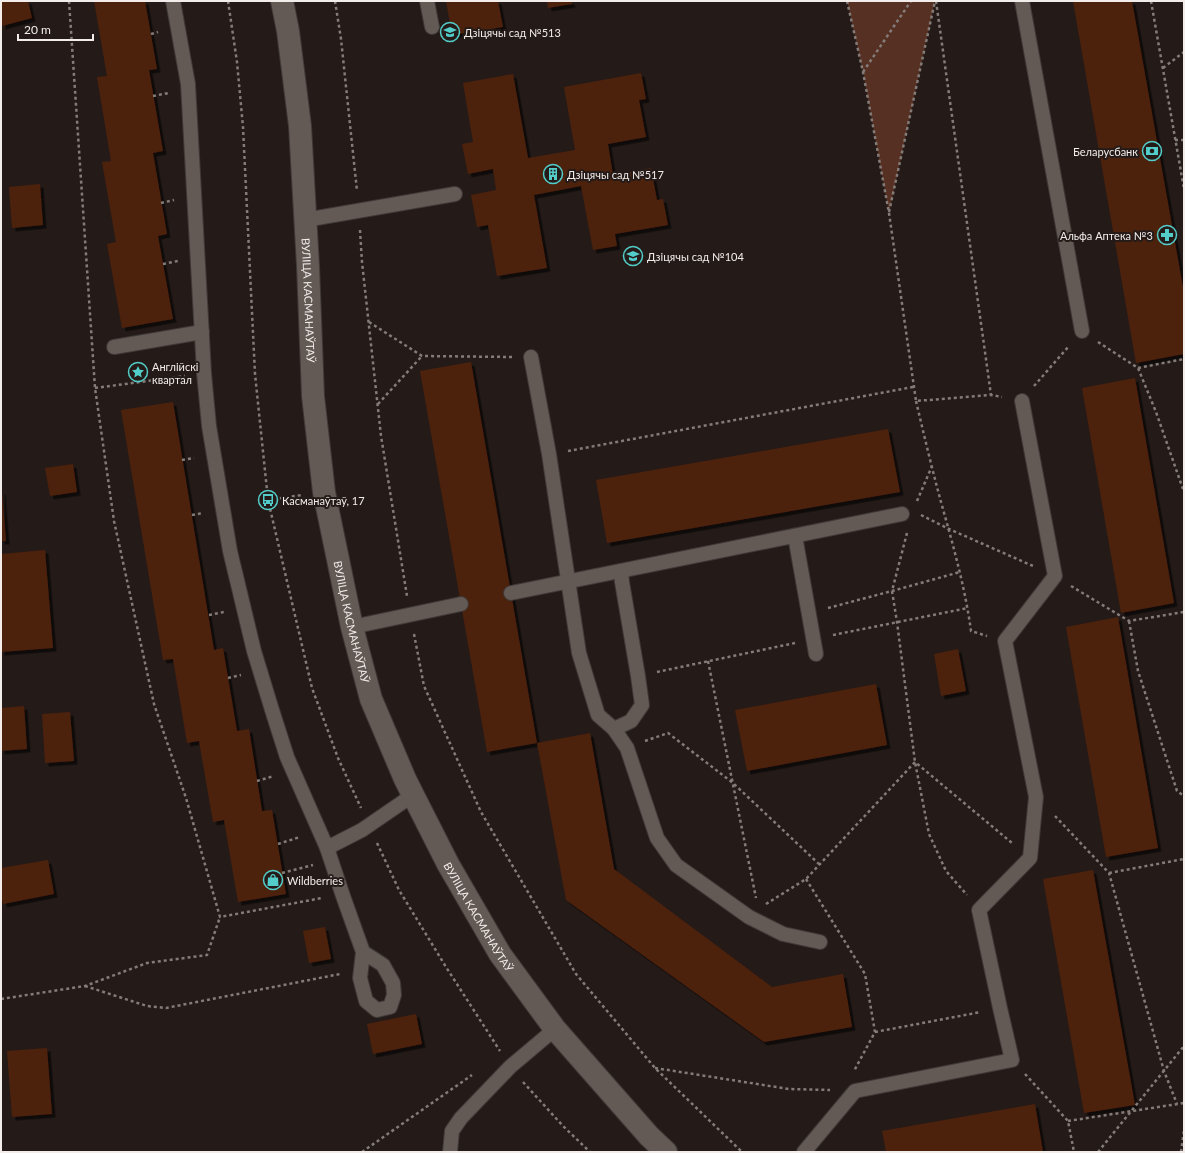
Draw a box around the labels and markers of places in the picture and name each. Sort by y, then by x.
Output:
school or university icon: Дзіцячы сад №513 [439,21,461,43]
place label: Дзіцячы сад №513 [464,26,561,39]
bank icon: Беларусбанк [1141,140,1163,162]
place label: Беларусбанк [1073,145,1138,158]
building icon: Дзіцячы сад №517 [542,163,564,185]
place label: Дзіцячы сад №517 [567,168,664,181]
pharmacy icon: Альфа Аптека №3 [1156,224,1178,246]
place label: Альфа Аптека №3 [1060,229,1153,242]
school or university icon: Дзіцячы сад №104 [622,245,644,267]
place label: Дзіцячы сад №104 [647,250,745,263]
place label: Англійскі квартал [152,360,199,386]
place icon: Англійскі квартал [127,361,149,383]
bus stop icon: Касманаўтаў, 17 [257,489,279,511]
place label: Касманаўтаў, 17 [282,494,365,507]
shop icon: Wildberries [262,869,284,891]
place label: Wildberries [287,874,343,887]

